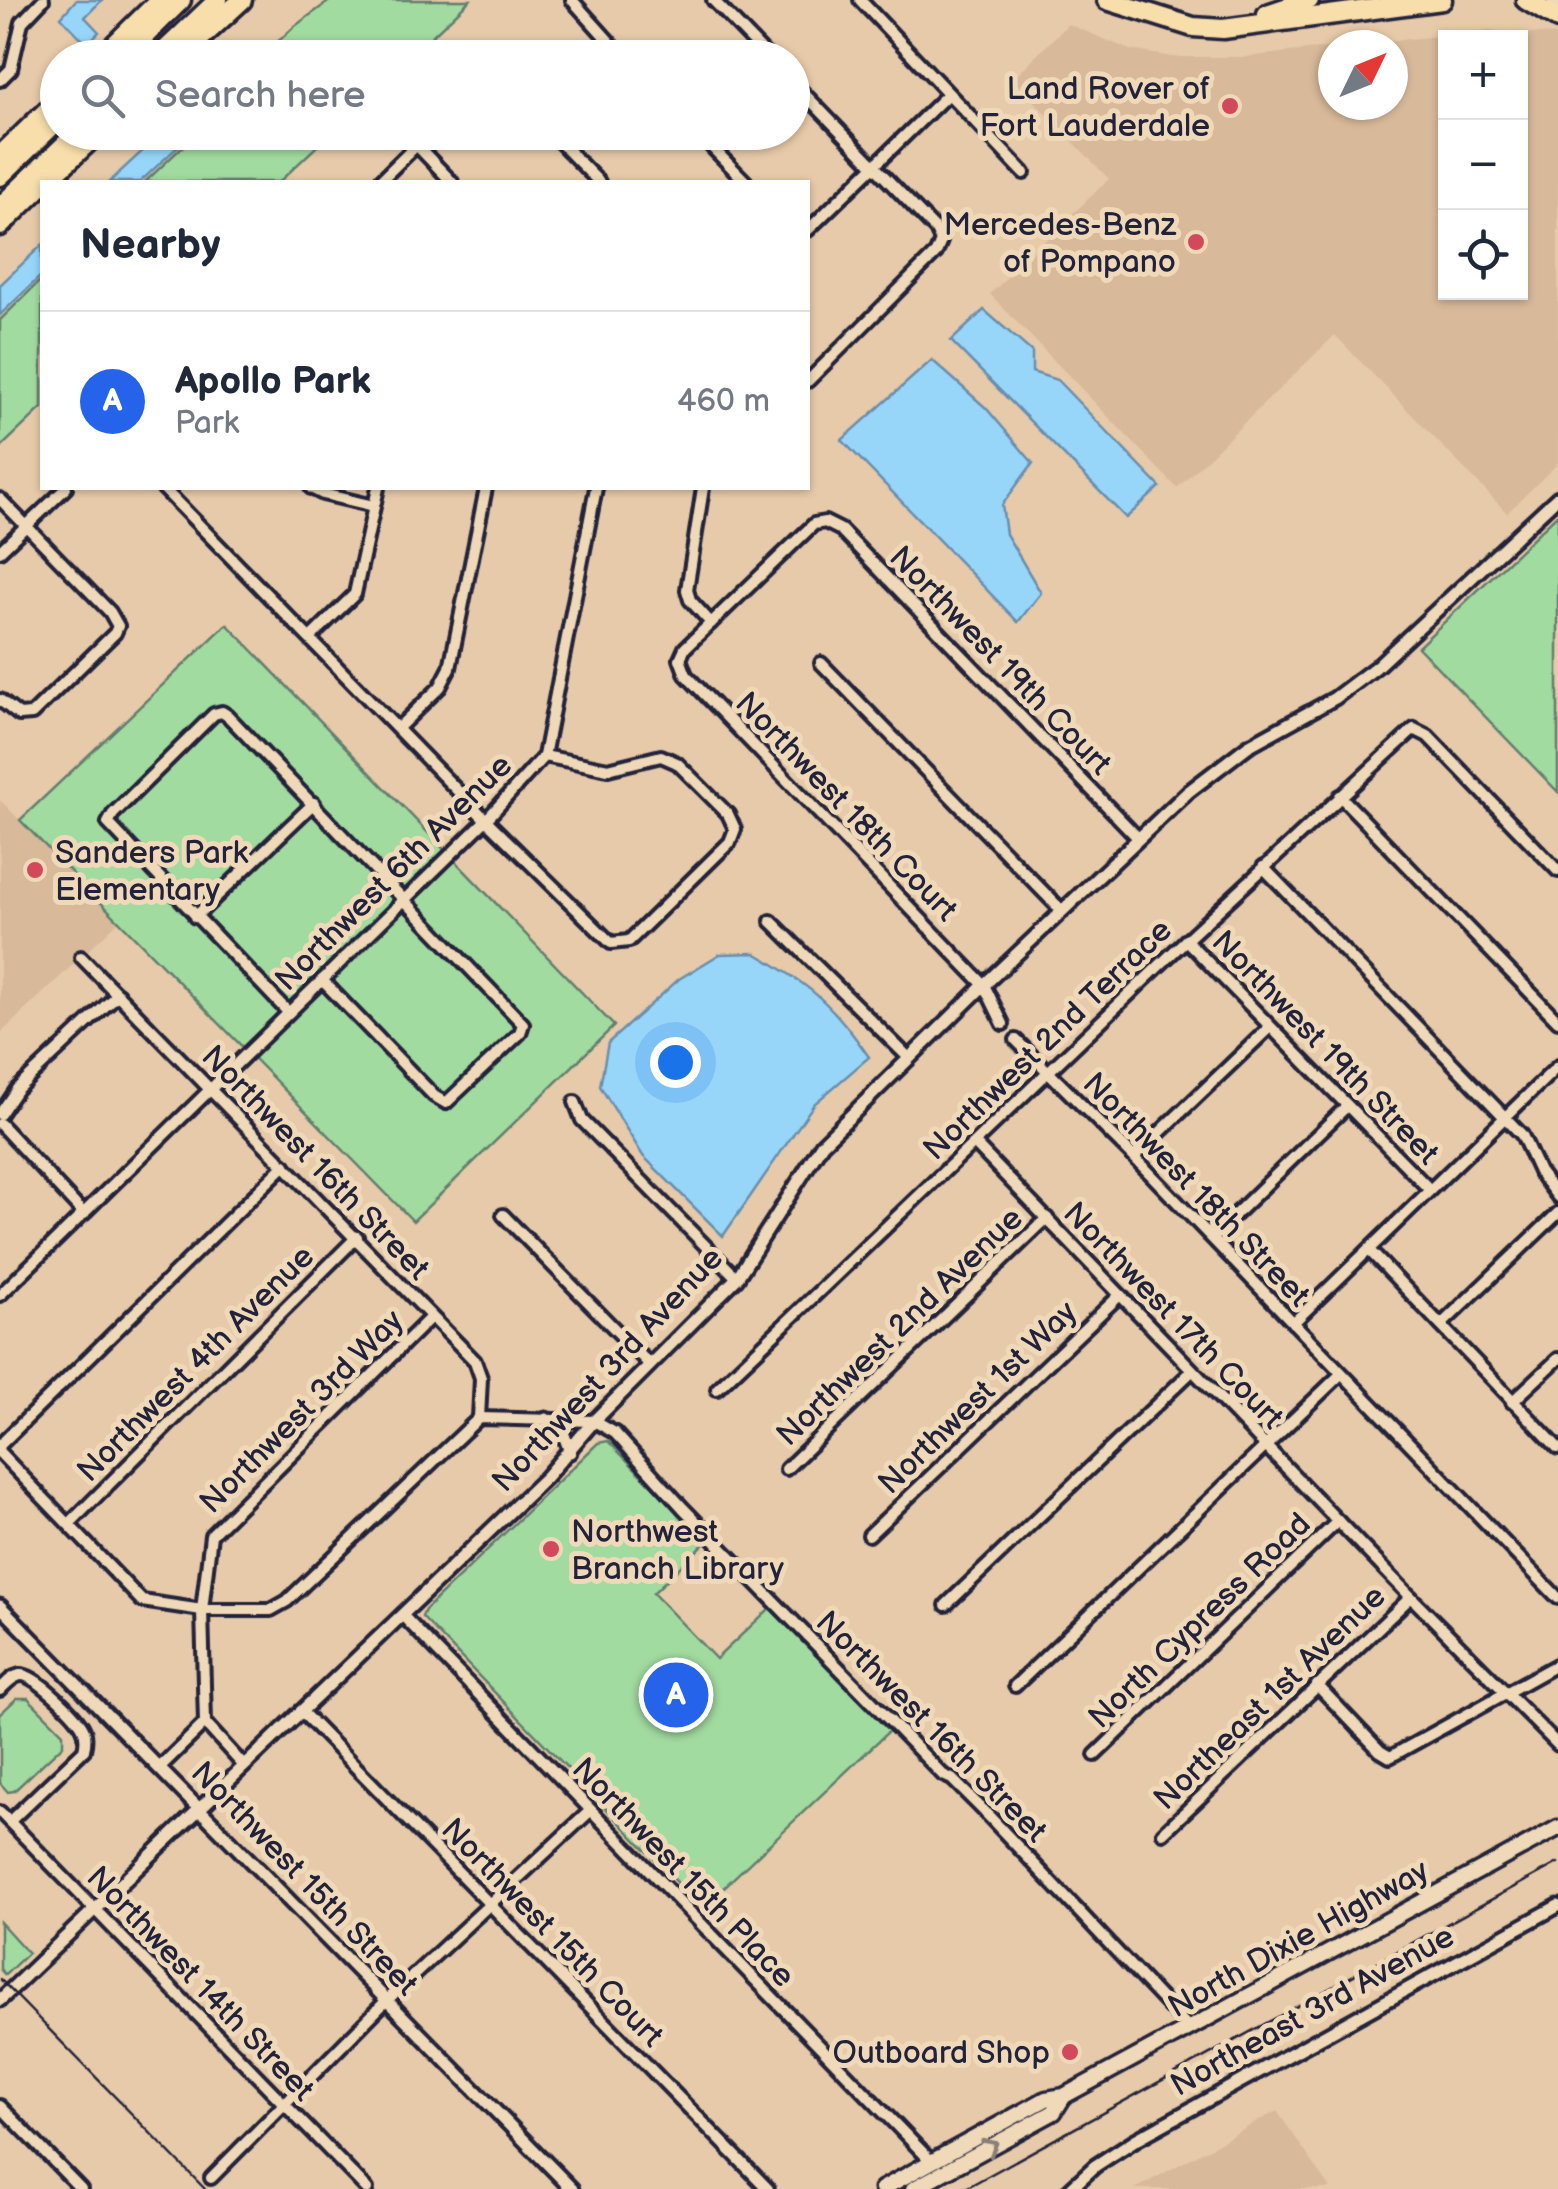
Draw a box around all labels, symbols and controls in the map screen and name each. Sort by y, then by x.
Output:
north arrow [1318,30,1408,120]
map controls [1438,30,1528,300]
button: + [1438,30,1528,120]
search box [40,40,810,150]
icon: search [75,68,130,123]
place label: Land Rover of Fort Lauderdale [979,70,1210,146]
text: Search here [155,73,366,118]
marker: Land Rover of Fort Lauderdale [1219,95,1241,117]
button: − [1438,120,1528,210]
place label: Mercedes-Benz of Pompano [943,206,1177,282]
button: locate [1438,210,1528,300]
text: Nearby [80,220,220,271]
marker: Mercedes-Benz of Pompano [1185,231,1207,253]
text: Apollo Park [175,359,371,404]
text: A [103,382,122,421]
text: 460 m [677,382,770,421]
text: Park [175,404,239,443]
street label: Northwest 19th Court [881,538,1119,784]
street label: Northwest 18th Court [727,684,965,930]
street label: Northwest 6th Avenue [267,746,521,1000]
place label: Sanders Park Elementary [55,834,248,910]
marker: Sanders Park Elementary [24,859,46,881]
street label: Northwest 2nd Terrace [916,911,1180,1169]
street label: Northwest 19th Street [1203,923,1447,1173]
your location [650,1037,701,1088]
street label: Northwest 16th Street [193,1038,437,1289]
street label: Northwest 18th Street [1074,1065,1318,1315]
street label: Northwest 17th Court [1055,1194,1291,1438]
street label: Northwest 2nd Avenue [769,1199,1031,1455]
street label: Northwest 4th Avenue [69,1237,323,1491]
street label: Northwest 3rd Avenue [484,1239,732,1501]
street label: Northwest 1st Way [871,1293,1086,1503]
street label: Northwest 3rd Way [192,1302,412,1522]
street label: North Cypress Road [1081,1505,1319,1737]
place label: Northwest Branch Library [571,1513,784,1589]
marker: Northwest Branch Library [540,1538,562,1560]
street label: Northeast 1st Avenue [1146,1577,1394,1819]
street label: Northwest 16th Street [807,1603,1055,1851]
pin: A [644,1658,708,1732]
street label: Northwest 15th Place [563,1750,803,1996]
street label: Northwest 15th Street [182,1754,426,2004]
street label: Northwest 15th Court [433,1811,671,2056]
street label: North Dixie Highway [1162,1851,1436,2027]
street label: Northwest 14th Street [78,1859,322,2110]
street label: Northeast 3rd Avenue [1164,1917,1461,2105]
place label: Outboard Shop [833,2034,1050,2073]
marker: Outboard Shop [1059,2041,1081,2063]
one-way arrow [981,2139,999,2158]

